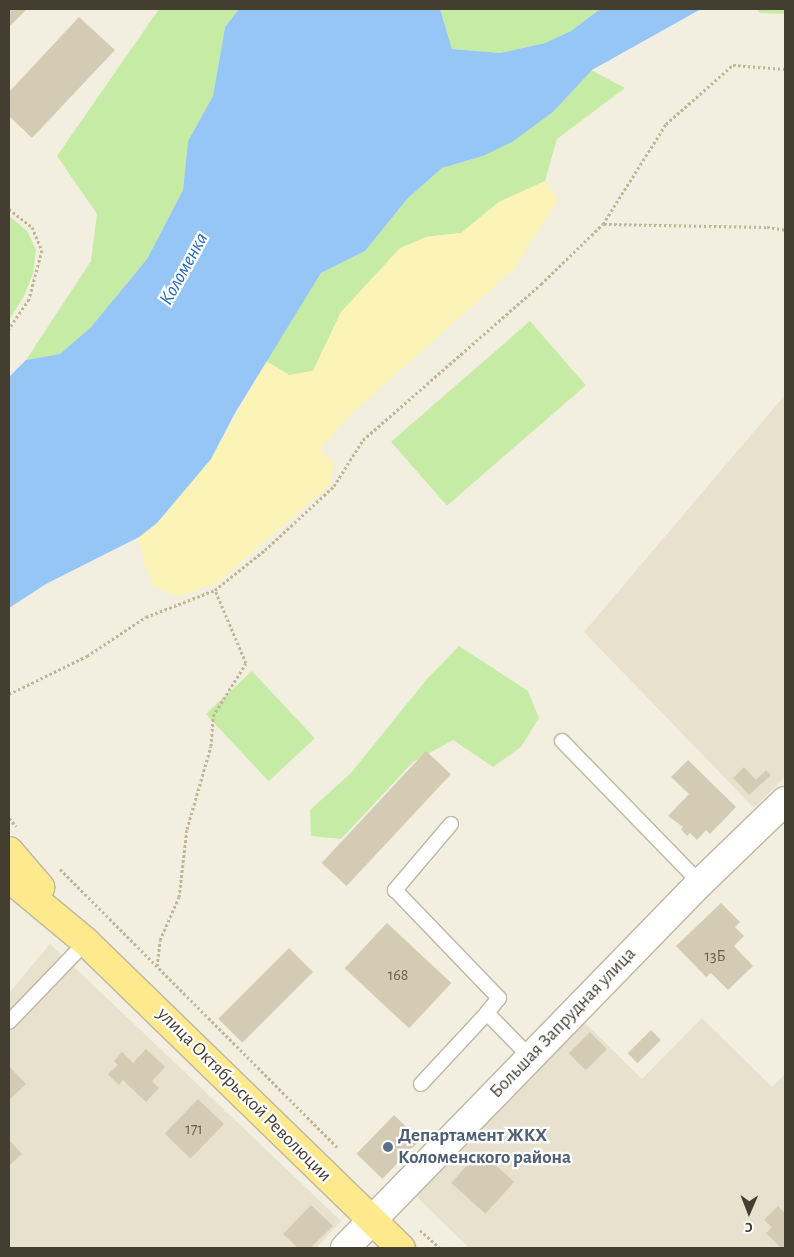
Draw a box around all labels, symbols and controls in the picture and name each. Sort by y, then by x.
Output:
water label: Коломенка [154,229,214,309]
street label: Большая Запрудная улица [485,943,641,1103]
house number: 13Б [704,946,726,966]
house number: 168 [388,965,408,985]
street label: улица Октябрьской Революции [152,1003,336,1187]
house number: 171 [185,1119,203,1139]
place label: Департамент ЖКХ Коломенского района [398,1125,571,1169]
marker: Департамент ЖКХ Коломенского района [382,1141,394,1153]
north arrow [724,1187,774,1237]
text: С [745,1220,753,1234]

